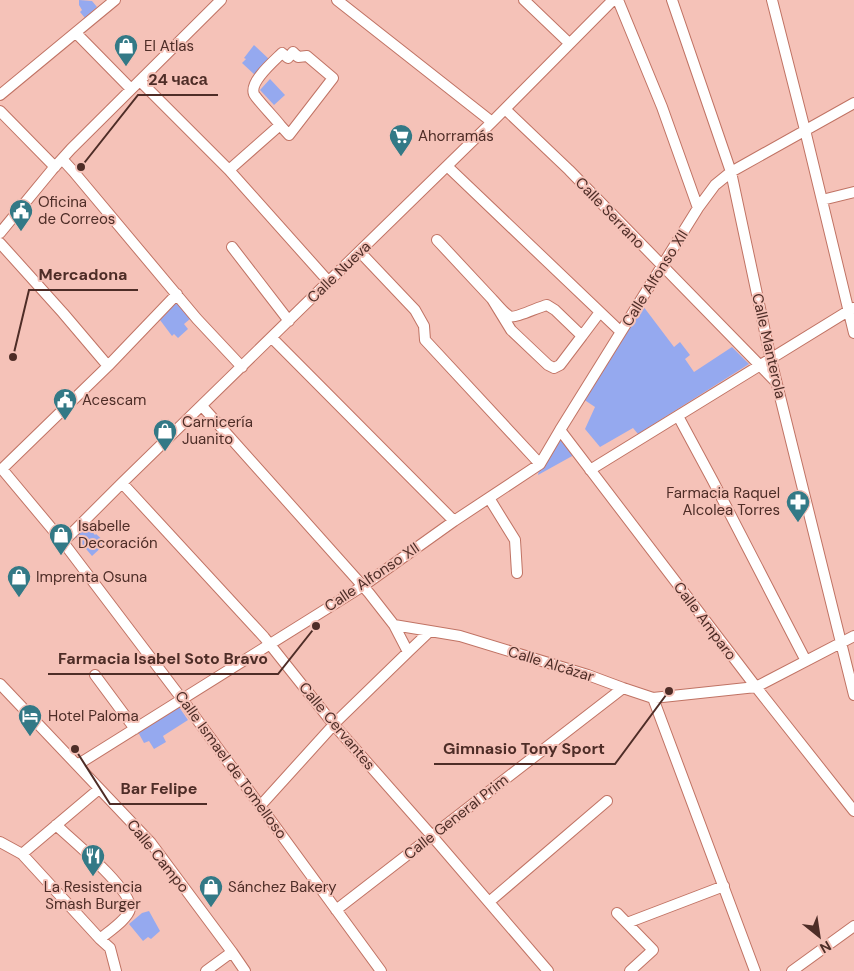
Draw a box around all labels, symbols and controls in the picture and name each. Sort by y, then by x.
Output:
shop icon: El Atlas [113,33,139,67]
place label: El Atlas [144,36,194,56]
callout: 24 часа [138,64,218,95]
text: 24 часа [148,69,208,90]
supermarket icon: Ahorramás [388,123,414,157]
place label: Ahorramás [418,126,494,146]
street label: Calle Serrano [571,173,649,253]
place label: Oficina de Correos [38,192,115,229]
public building icon: Oficina de Correos [8,198,34,232]
street label: Calle Alfonso XII [617,226,693,330]
street label: Calle Nueva [303,237,375,307]
callout: Mercadona [29,259,138,290]
text: Mercadona [39,264,127,285]
street label: Calle Manterola [747,291,791,401]
public building icon: Acescam [52,387,78,421]
place label: Acescam [82,390,146,410]
place label: Carnicería Juanito [182,412,253,449]
shop icon: Carnicería Juanito [152,418,178,452]
place label: Farmacia Raquel Alcolea Torres [666,483,780,520]
pharmacy icon: Farmacia Raquel Alcolea Torres [785,489,811,523]
place label: Isabelle Decoración [78,516,158,553]
shop icon: Isabelle Decoración [48,522,74,556]
street label: Calle Alfonso XII [321,538,423,616]
shop icon: Imprenta Osuna [6,564,32,598]
place label: Imprenta Osuna [36,567,147,587]
street label: Calle Amparo [669,578,741,664]
street label: Calle Alcázar [506,641,597,687]
callout: Farmacia Isabel Soto Bravo [48,643,278,674]
text: Farmacia Isabel Soto Bravo [58,648,268,669]
street label: Calle Cervantes [294,678,380,774]
street label: Calle Ismael de Tomelloso [171,687,292,843]
hotel icon: Hotel Paloma [17,703,43,737]
place label: Hotel Paloma [48,706,139,726]
callout: Gimnasio Tony Sport [434,733,615,764]
text: Gimnasio Tony Sport [443,738,605,759]
street label: Calle General Prim [400,770,512,864]
callout: Bar Felipe [110,773,207,804]
text: Bar Felipe [121,778,197,799]
street label: Calle Campo [122,815,194,897]
restaurant icon: La Resistencia Smash Burger [80,843,106,877]
shop icon: Sánchez Bakery [198,874,224,908]
place label: La Resistencia Smash Burger [44,877,142,914]
place label: Sánchez Bakery [228,877,337,897]
north arrow [794,911,844,961]
text: N [817,937,834,958]

